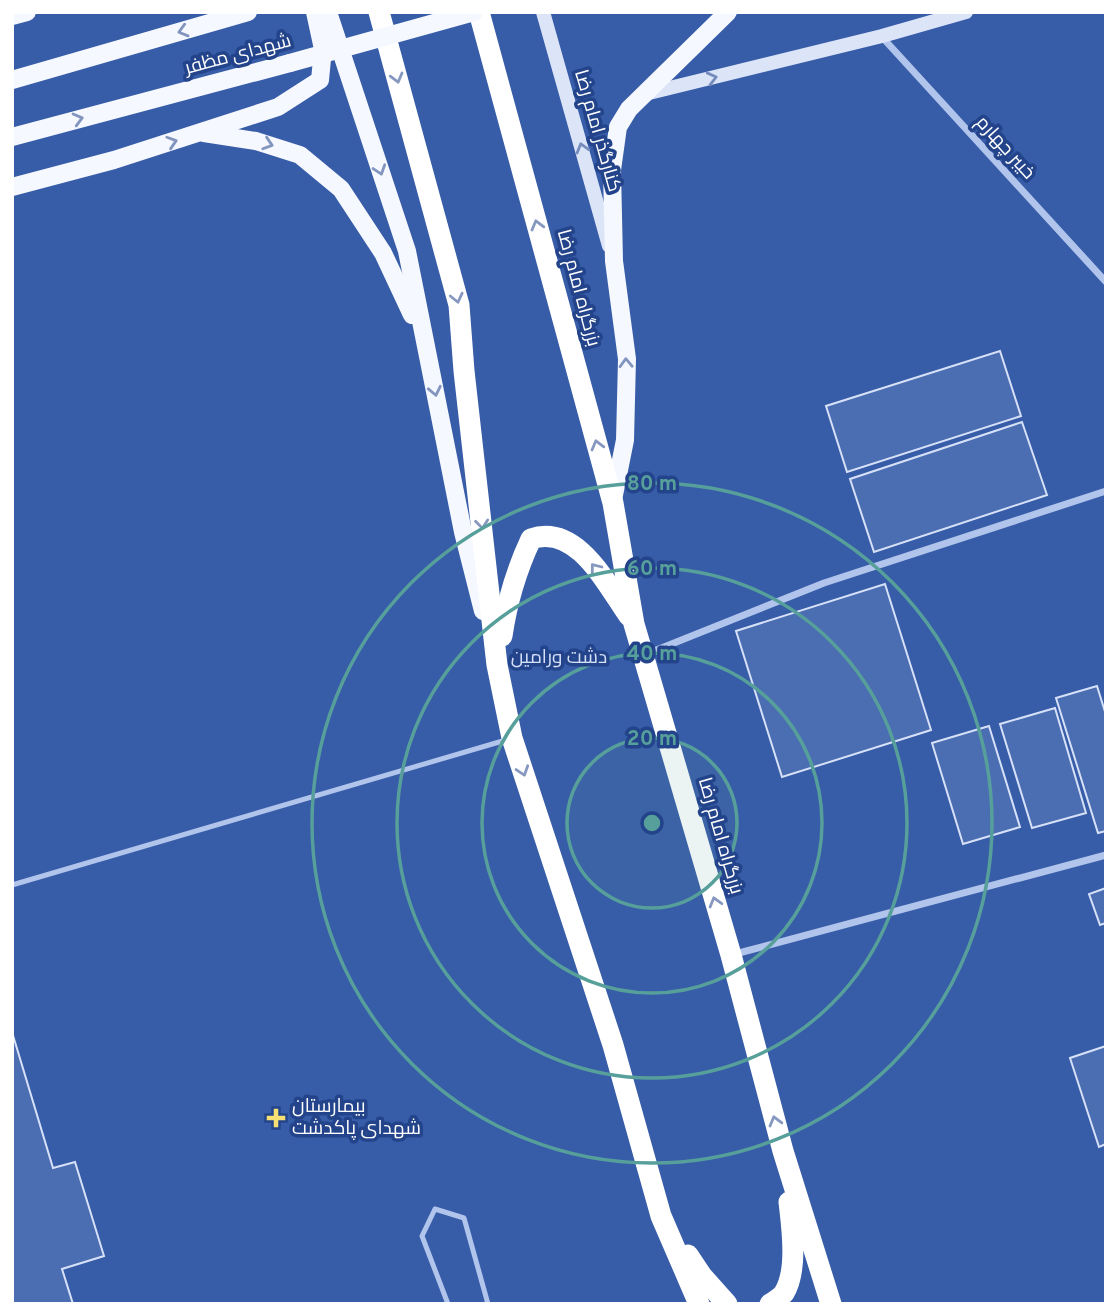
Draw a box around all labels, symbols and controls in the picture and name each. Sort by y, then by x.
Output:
one-way arrow [177,23,189,37]
street label: شهدای مظفر [181,29,294,81]
street label: کنارگذر امام رضا [568,67,626,195]
one-way arrow [706,71,718,86]
one-way arrow [389,72,403,84]
street label: خیبر چهارم [970,111,1040,185]
one-way arrow [72,113,84,127]
one-way arrow [166,135,178,150]
one-way arrow [261,136,273,151]
one-way arrow [575,142,590,154]
one-way arrow [372,164,386,176]
one-way arrow [531,220,545,232]
street label: بزرگراه امام رضا [551,227,605,349]
one-way arrow [448,291,463,303]
one-way arrow [618,357,634,368]
one-way arrow [426,385,441,397]
one-way arrow [591,439,605,451]
text: 80 m [627,471,677,498]
one-way arrow [474,518,489,529]
text: 60 m [627,556,677,583]
one-way arrow [590,564,603,576]
text: 40 m [627,641,677,668]
park label: دشت ورامین [511,646,607,670]
text: 20 m [627,726,677,753]
one-way arrow [515,765,530,777]
street label: بزرگراه امام رضا [692,775,748,897]
centre of rings [640,811,664,835]
one-way arrow [709,896,724,908]
place label: بیمارستان شهدای پاکدشت [292,1095,421,1141]
marker: بیمارستان شهدای پاکدشت [266,1108,286,1128]
one-way arrow [769,1115,783,1127]

